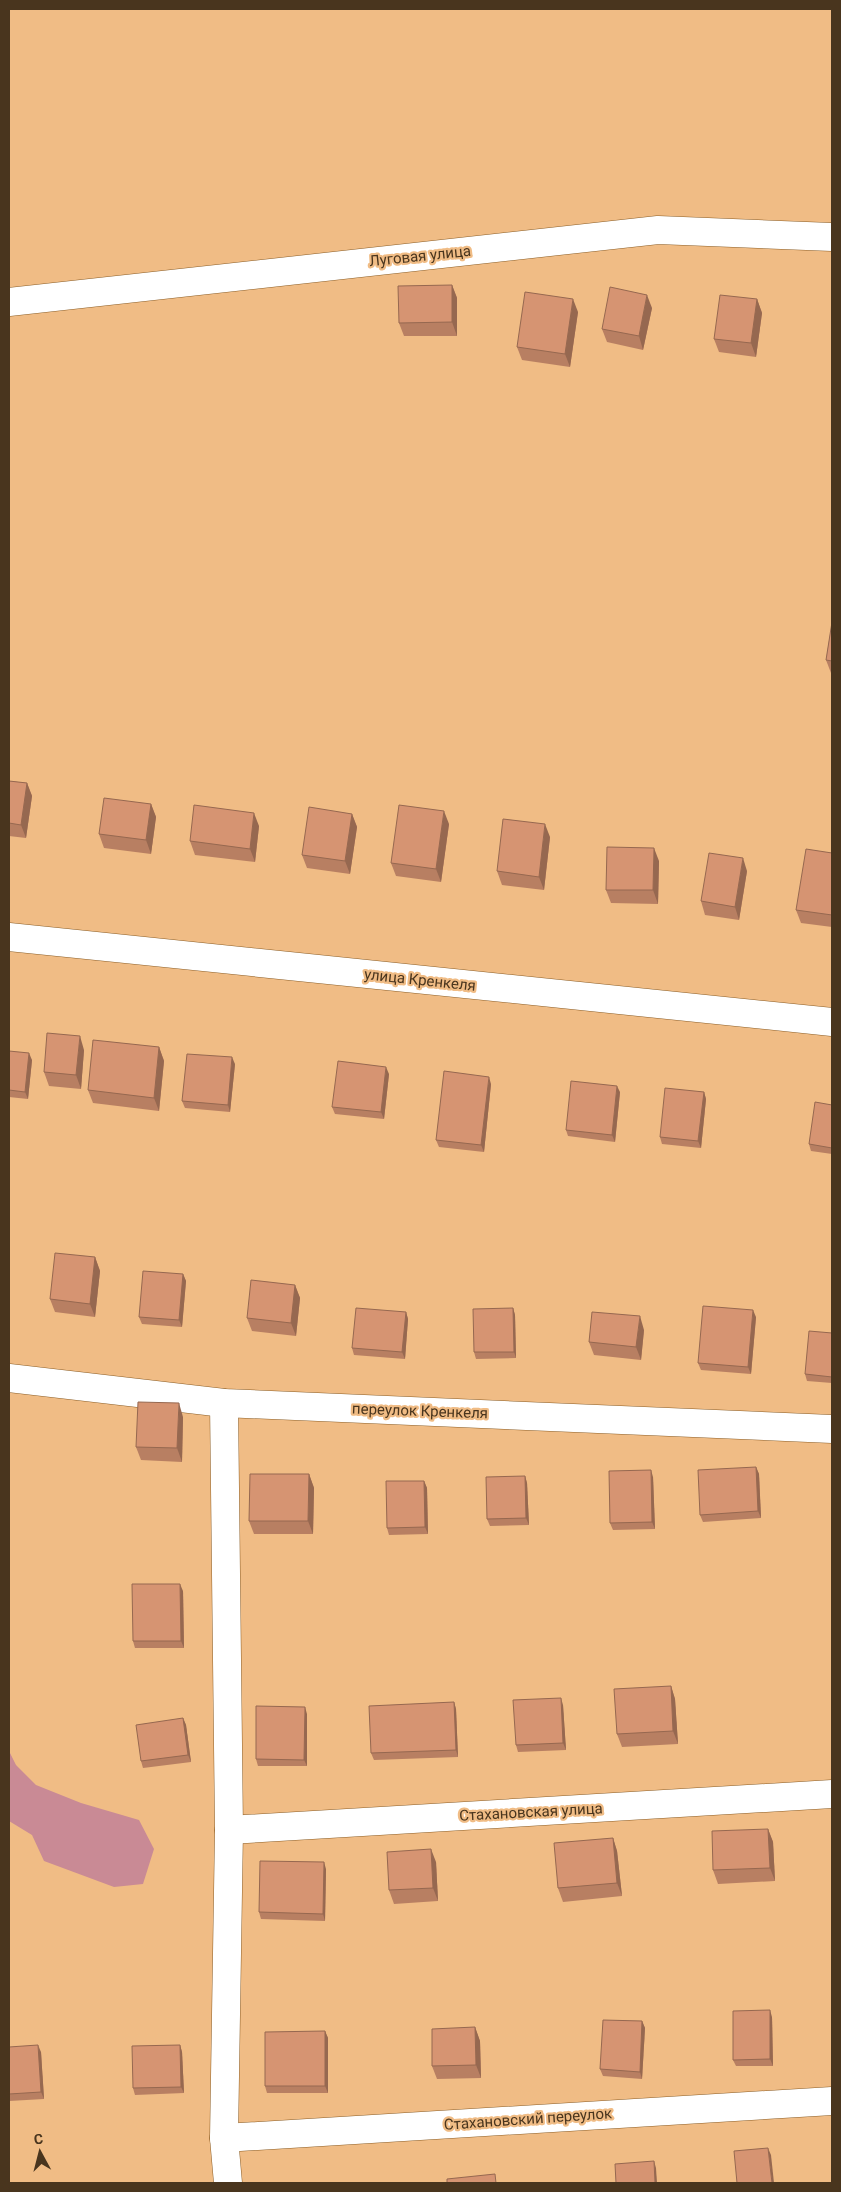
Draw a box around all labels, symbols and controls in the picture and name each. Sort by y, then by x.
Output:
street label: Луговая улица [368,242,472,270]
street label: улица Кренкеля [363,965,477,995]
street label: переулок Кренкеля [352,1400,488,1422]
street label: Стахановская улица [459,1799,603,1825]
street label: Стахановский переулок [443,2104,613,2134]
north arrow [15,2127,65,2177]
text: С [33,2131,44,2148]

